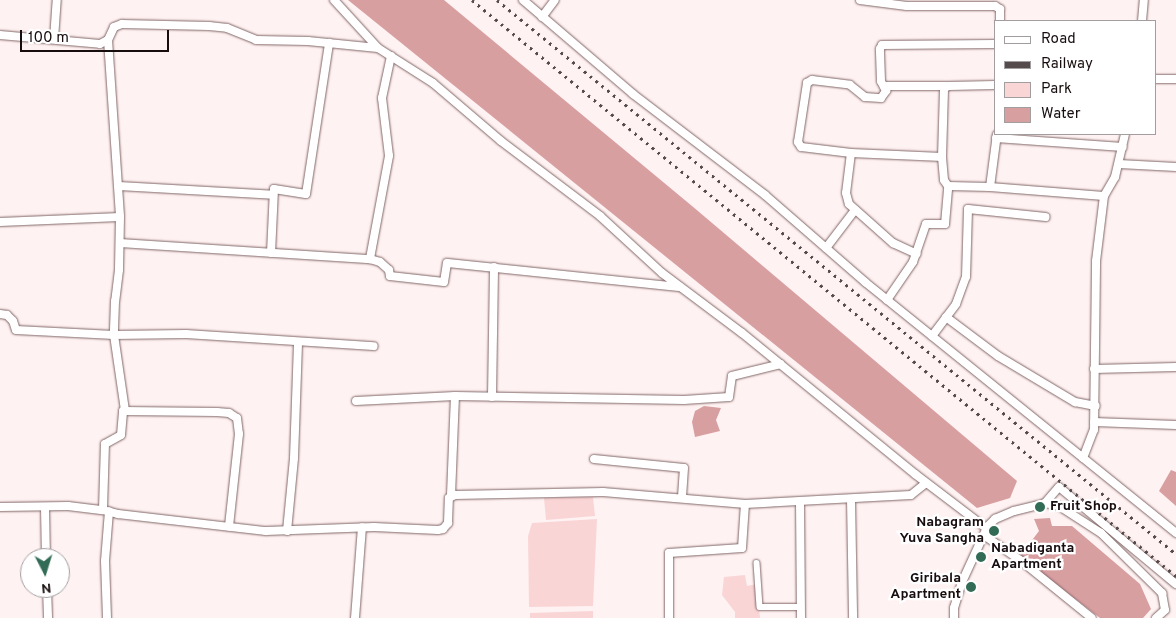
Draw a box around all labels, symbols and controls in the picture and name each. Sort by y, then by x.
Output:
scale bar [22,20,171,52]
legend [994,20,1156,135]
text: 100 m [28,29,69,48]
text: Road [1041,30,1076,49]
text: Railway [1041,55,1093,74]
text: Park [1041,80,1072,99]
text: Water [1041,105,1080,124]
place label: Fruit Shop [1050,499,1117,515]
marker: Fruit Shop [1034,501,1046,513]
place label: Nabagram Yuva Sangha [900,515,984,548]
marker: Nabagram Yuva Sangha [988,525,1000,537]
place label: Nabadiganta Apartment [991,541,1074,574]
north arrow [20,548,70,598]
marker: Nabadiganta Apartment [975,551,987,563]
place label: Giribala Apartment [890,571,961,604]
text: N [41,579,52,596]
marker: Giribala Apartment [965,581,977,593]

